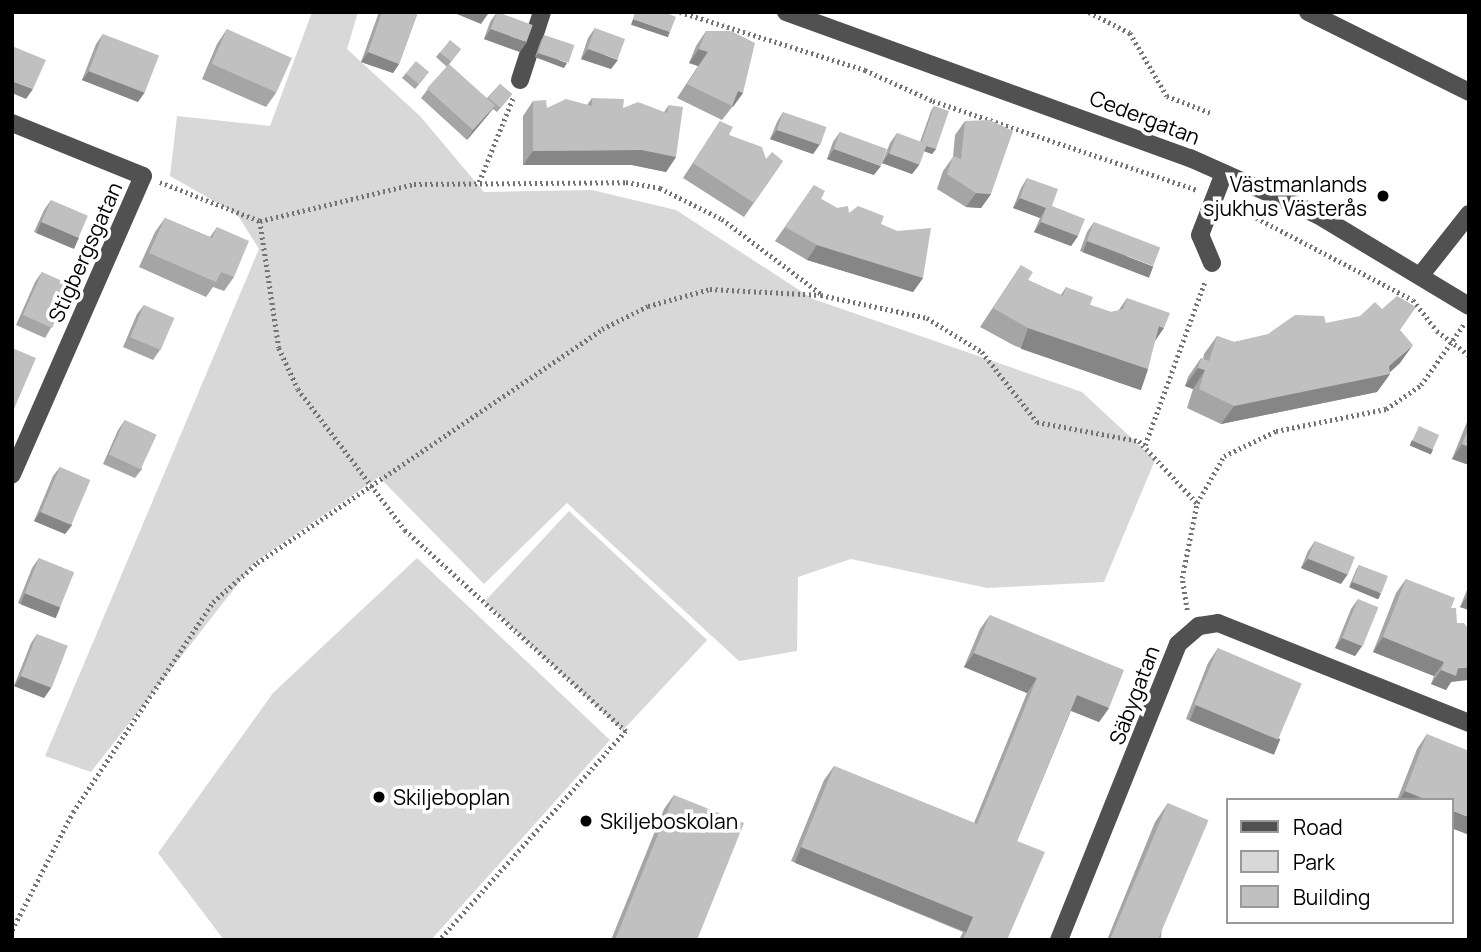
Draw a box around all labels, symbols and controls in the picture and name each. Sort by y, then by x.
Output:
street label: Cedergatan [1086,84,1204,150]
place label: Västmanlands sjukhus Västerås [1203,171,1367,221]
street label: Stigbergsgatan [43,178,127,326]
marker: Västmanlands sjukhus Västerås [1373,186,1393,206]
street label: Säbygatan [1104,642,1164,748]
place label: Skiljeboplan [393,784,510,810]
marker: Skiljeboplan [371,789,387,805]
legend [1226,798,1453,924]
place label: Skiljeboskolan [600,808,738,834]
marker: Skiljeboskolan [578,813,594,829]
text: Road [1293,813,1343,841]
text: Park [1293,848,1335,876]
text: Building [1293,883,1370,911]

